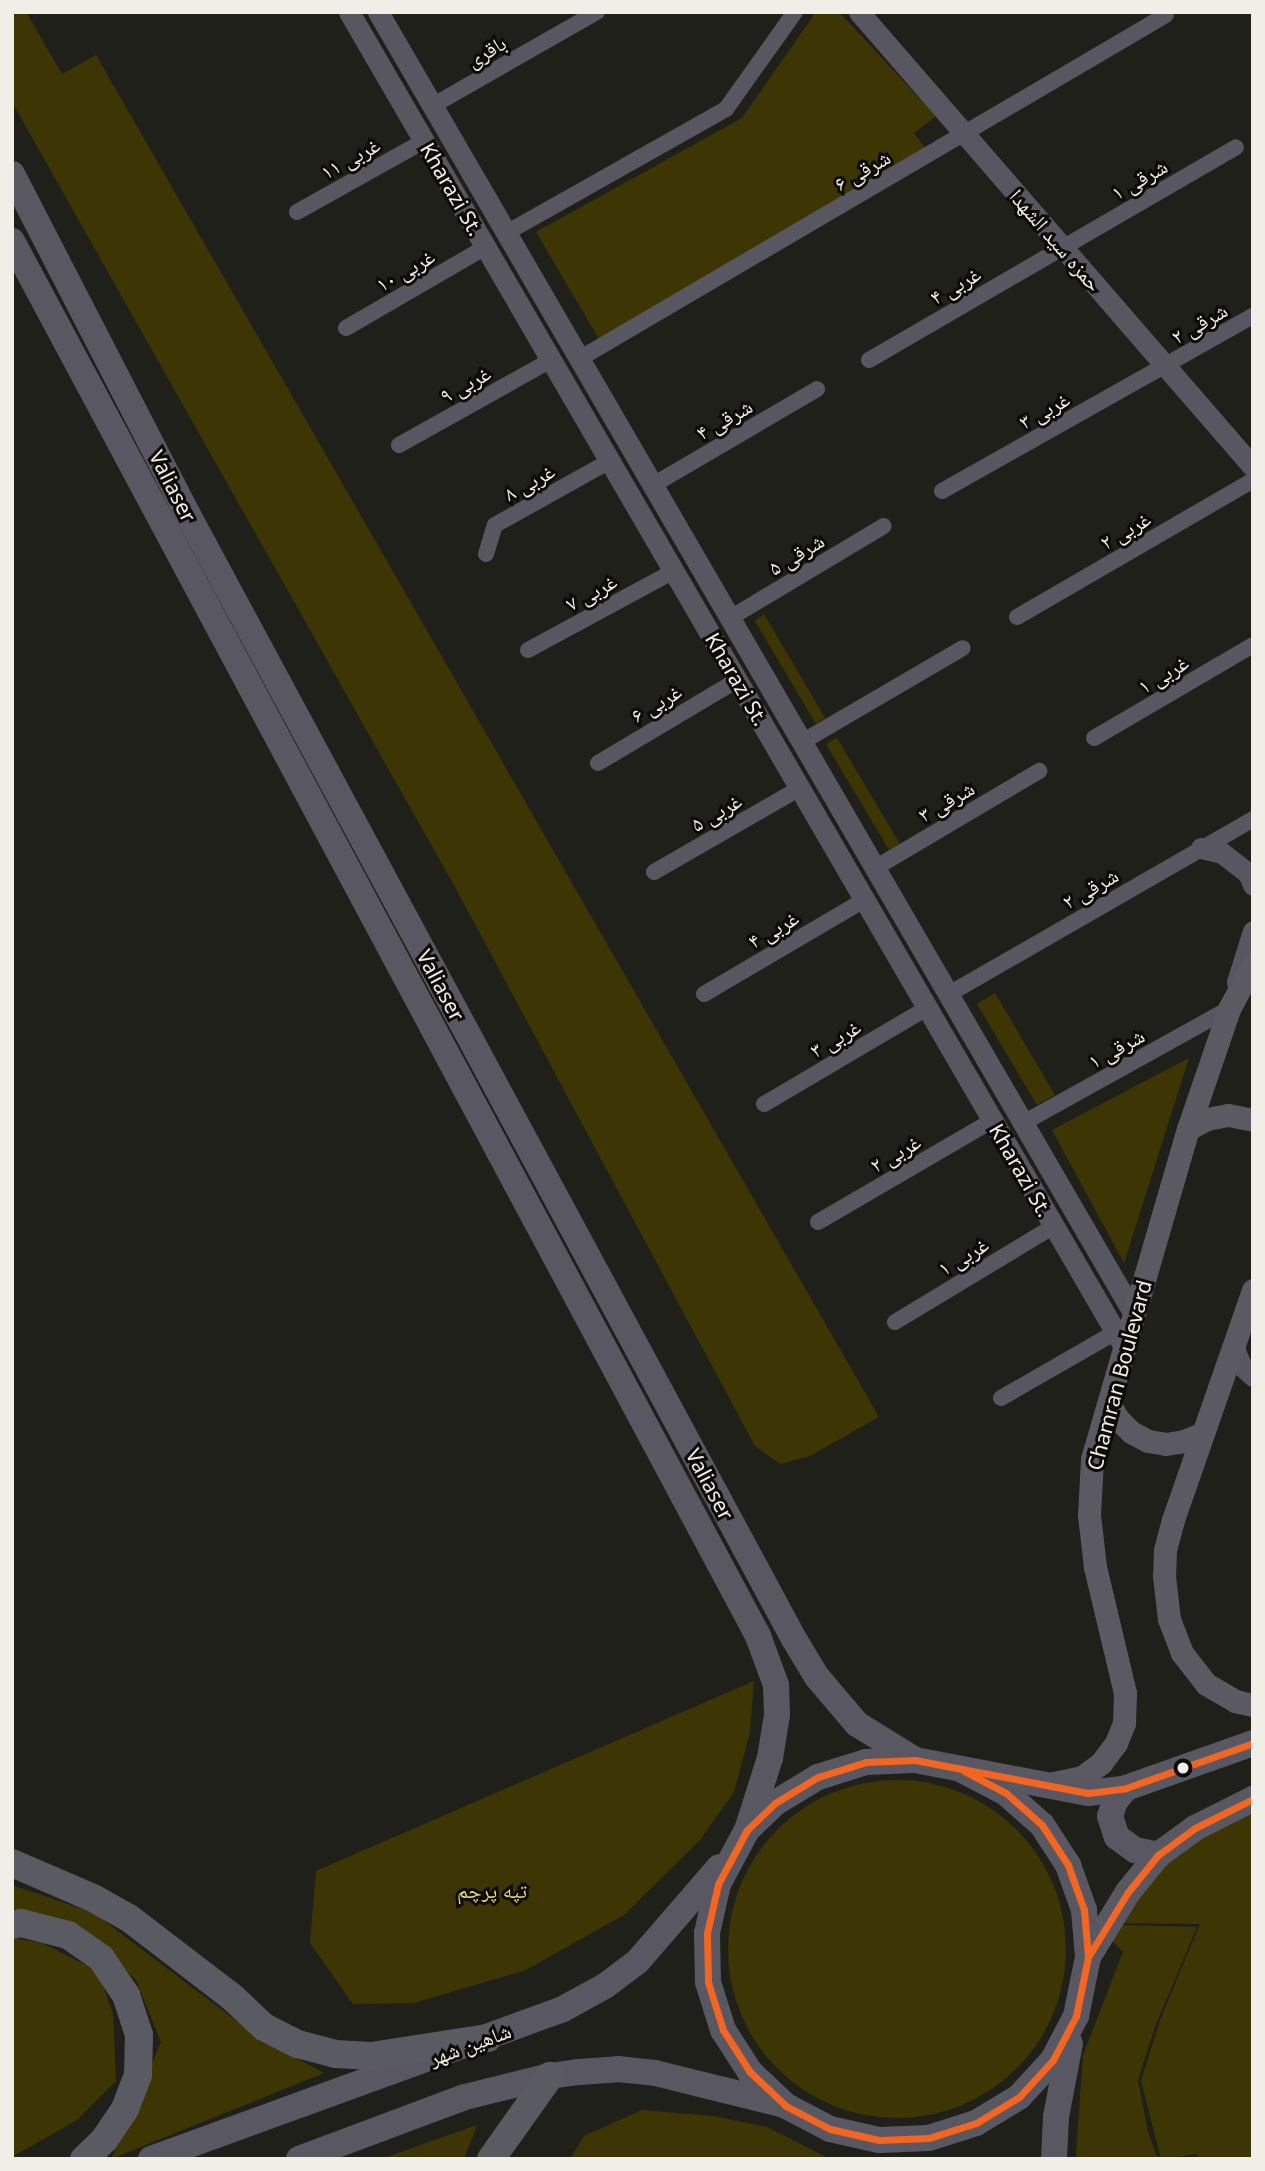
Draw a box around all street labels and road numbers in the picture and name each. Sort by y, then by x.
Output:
street label: باقری [462,30,510,72]
street label: ۱۱ غربی [316,132,384,184]
street label: Kharazi St. [415,138,489,240]
street label: ۶ شرقی [830,144,894,196]
street label: ۱ شرقی [1107,153,1171,205]
street label: حمزه سید الشهدا [1005,184,1107,296]
street label: ۱۰ غربی [371,243,439,297]
street label: ۴ غربی [925,261,985,309]
street label: ۲ شرقی [1167,297,1231,349]
street label: ۹ غربی [435,360,495,408]
street label: ۳ غربی [1014,386,1074,434]
street label: ۴ شرقی [692,393,756,445]
street label: Valiaser [144,446,202,526]
street label: ۸ غربی [499,458,559,506]
street label: ۲ غربی [1095,506,1155,554]
street label: ۵ شرقی [764,528,828,580]
street label: ۷ غربی [561,568,621,616]
street label: Kharazi St. [700,628,774,730]
street label: ۱ غربی [1133,649,1193,699]
street label: ۶ غربی [626,678,686,728]
street label: ۳ شرقی [914,775,978,827]
street label: ۵ غربی [686,788,746,836]
street label: ۲ شرقی [1058,862,1122,914]
street label: ۴ غربی [743,905,803,953]
street label: Valiaser [412,945,470,1025]
street label: ۳ غربی [805,1014,865,1062]
street label: ۱ شرقی [1083,1022,1149,1074]
street label: Kharazi St. [984,1119,1058,1221]
street label: ۲ غربی [865,1129,925,1177]
street label: ۱ غربی [933,1231,993,1281]
street label: Chamran Boulevard [1081,1277,1157,1473]
street label: Valiaser [681,1444,739,1524]
street label: شاهین شهر [426,2018,514,2070]

